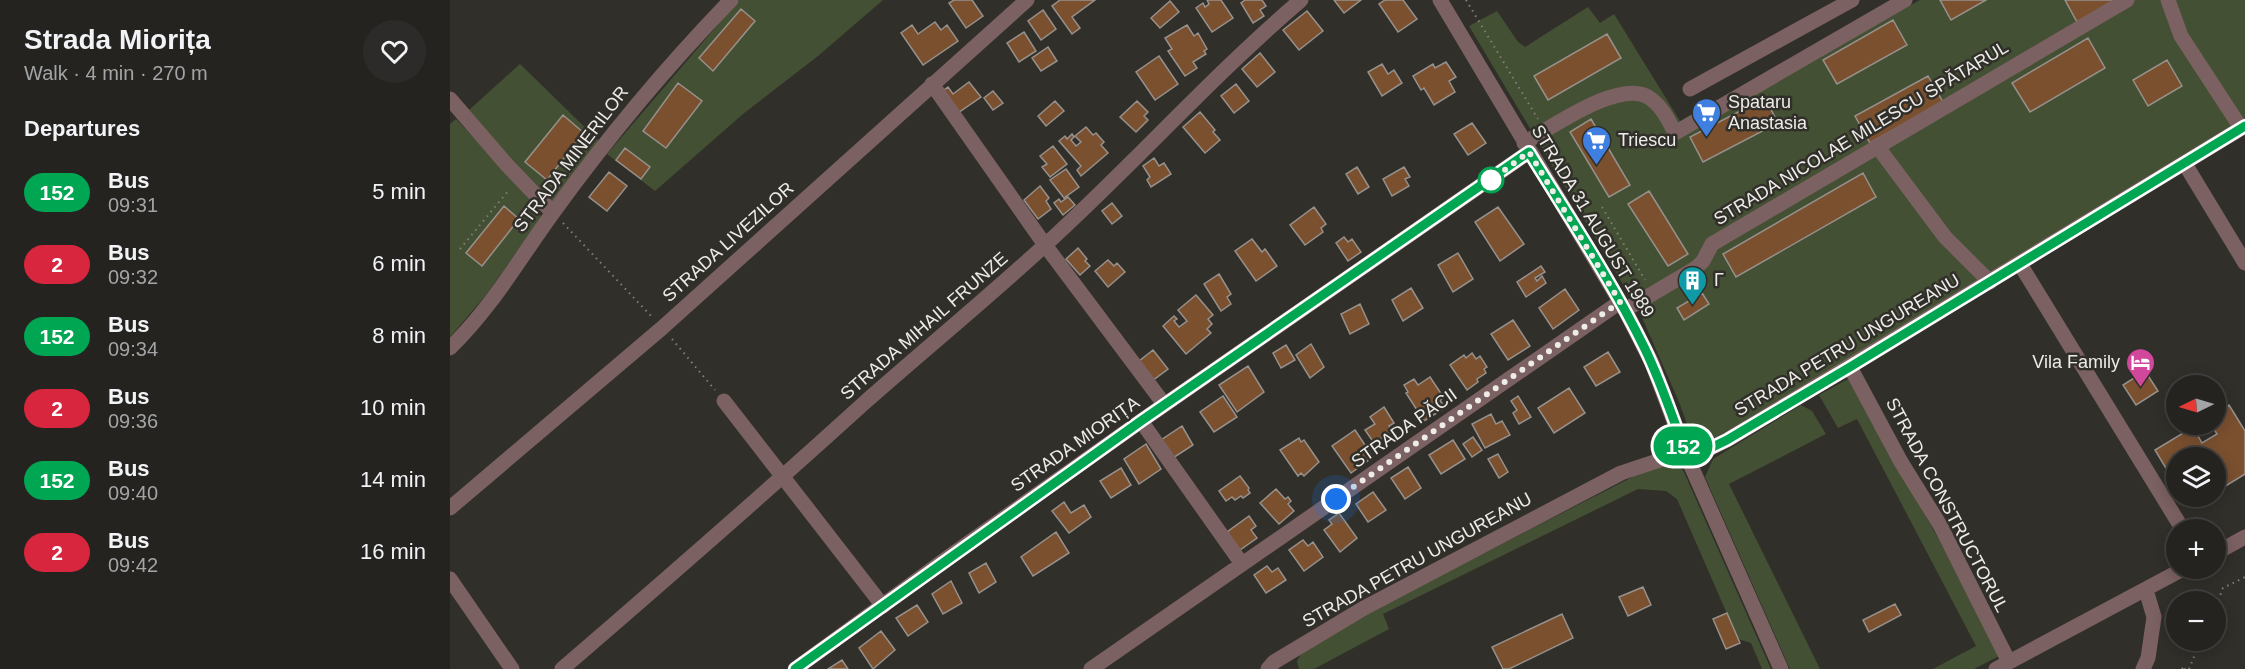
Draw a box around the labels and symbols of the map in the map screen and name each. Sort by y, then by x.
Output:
street label: STRADA NICOLAE MILESCU SPĂTARUL [1710,37,2012,229]
street label: STRADA MINERILOR [510,82,632,236]
place label: Spataru Anastasia [1728,92,1808,133]
supermarket icon: Spataru Anastasia [1691,96,1723,138]
street label: STRADA 31 AUGUST 1989 [1528,121,1658,321]
supermarket icon: Triescu [1581,124,1613,166]
place label: Triescu [1618,130,1676,150]
unlabelled marker [1478,167,1504,193]
street label: STRADA LIVEZILOR [658,178,798,306]
street label: STRADA MIHAIL FRUNZE [837,248,1011,404]
building icon: Г [1677,264,1709,306]
place label: Г [1714,270,1724,290]
street label: STRADA PETRU UNGUREANU [1731,270,1963,420]
hotel icon: Vila Family [2125,346,2157,388]
place label: Vila Family [2032,352,2120,372]
north arrow [2166,375,2226,435]
street label: STRADA PĂCII [1347,384,1461,472]
street label: STRADA MIORIȚA [1007,392,1143,496]
street label: STRADA CONSTRUCTORUL [1882,394,2012,616]
line badge: 152 [1648,426,1718,466]
your location [1321,484,1351,514]
street label: STRADA PETRU UNGUREANU [1299,488,1535,632]

